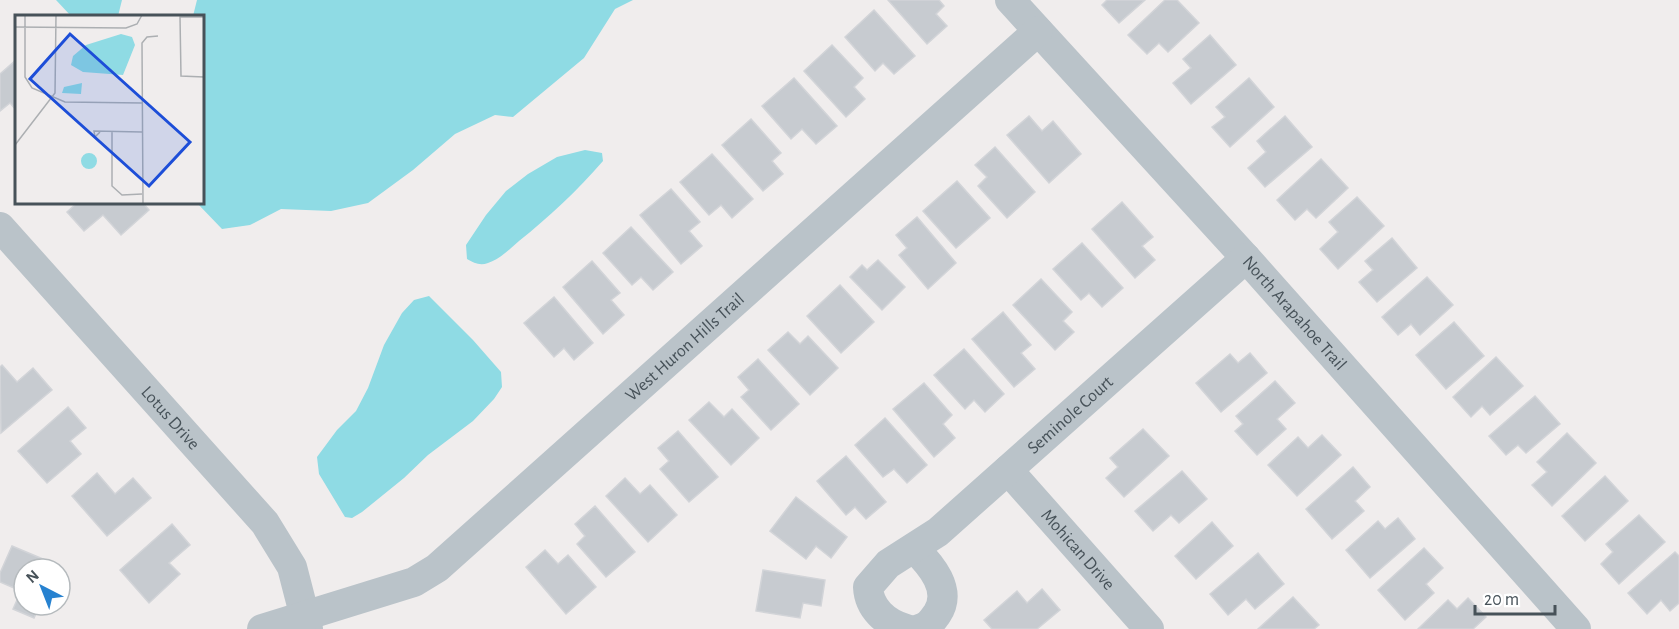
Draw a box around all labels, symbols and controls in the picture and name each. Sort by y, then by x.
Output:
inset map [15,15,204,204]
street label: North Arapahoe Trail [1239,253,1349,374]
street label: West Huron Hills Trail [622,290,748,405]
street label: Seminole Court [1024,373,1117,458]
street label: Lotus Drive [137,383,203,454]
street label: Mohican Drive [1037,506,1118,594]
north arrow [12,557,72,617]
text: N [23,567,42,586]
scale bar [1475,578,1554,616]
text: 20 m [1484,591,1519,609]

